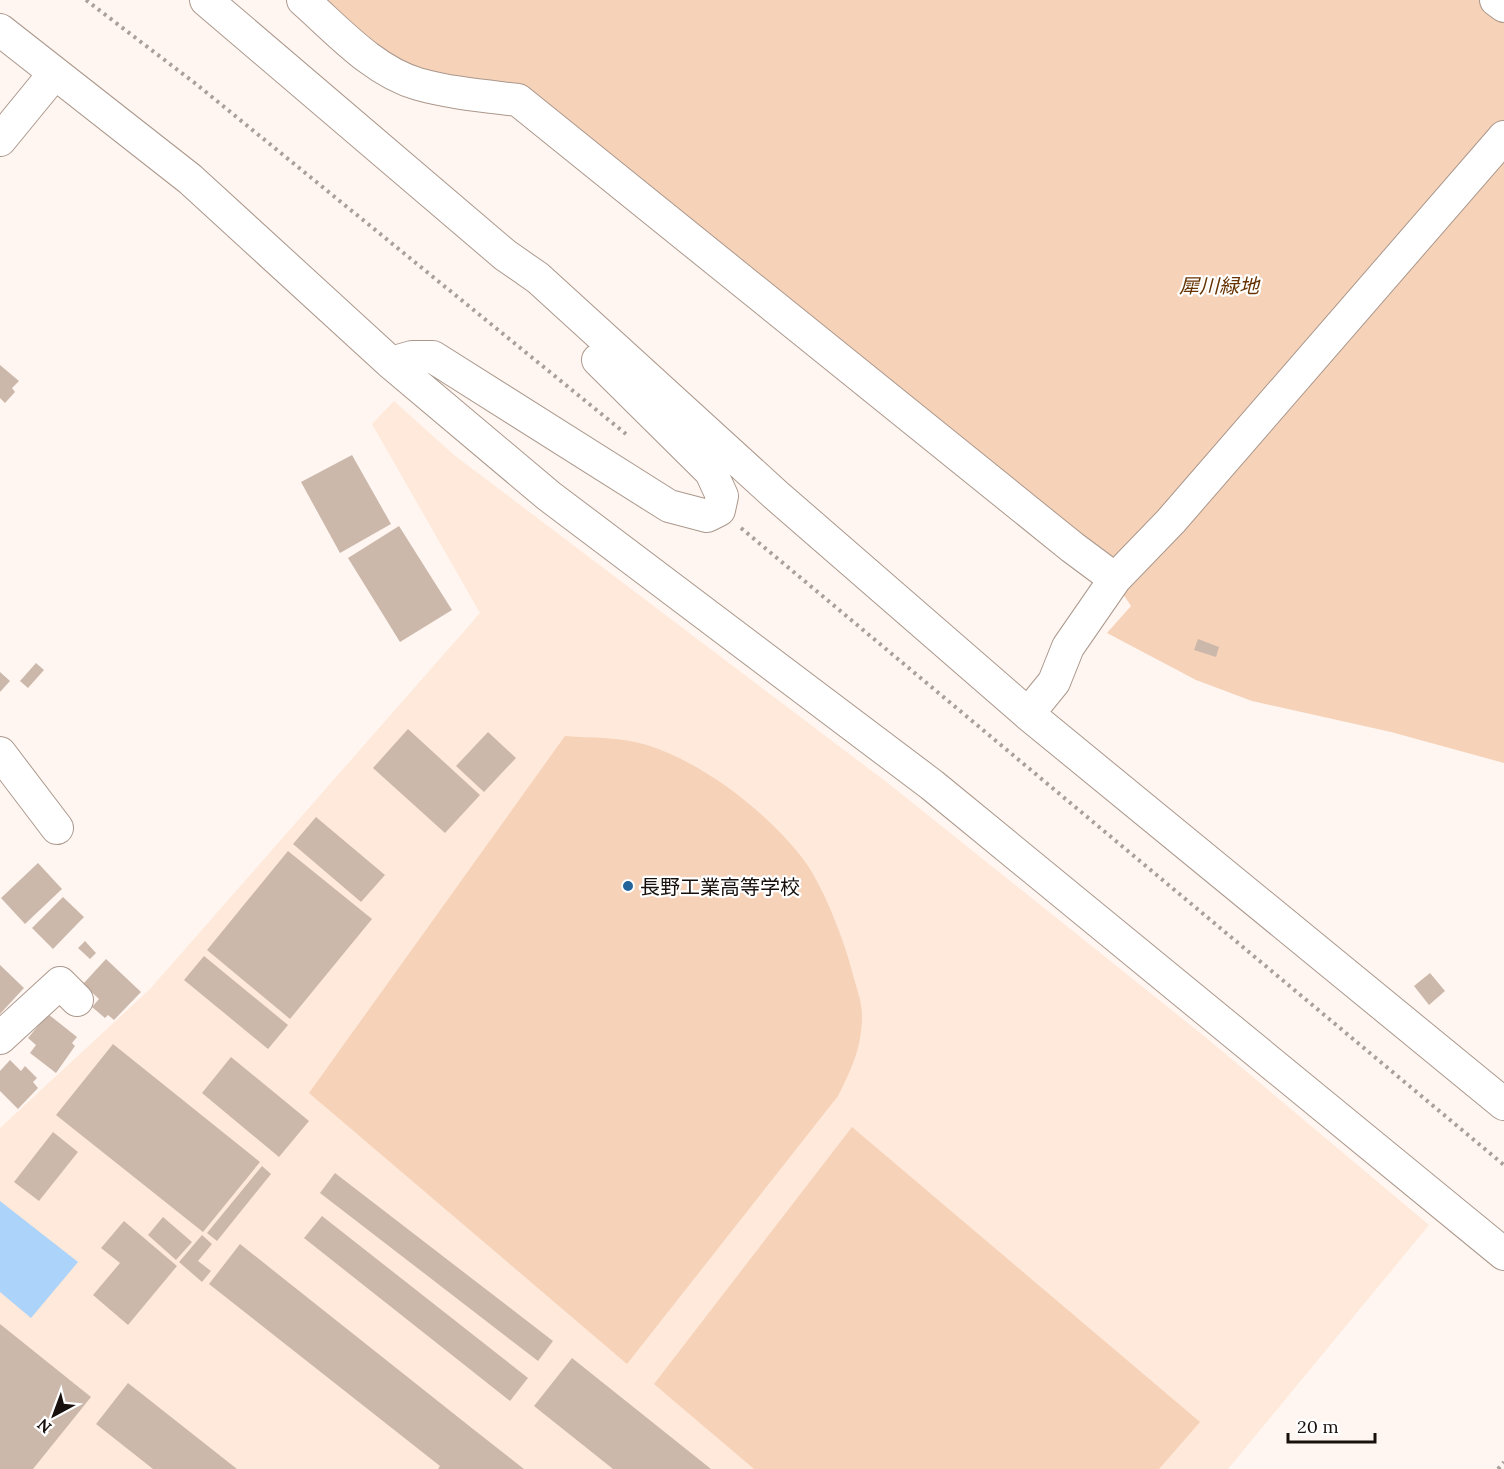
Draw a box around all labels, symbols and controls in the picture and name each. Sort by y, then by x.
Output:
park label: 犀川緑地 [1179,273,1261,298]
place label: 長野工業高等学校 [640,874,800,899]
marker: 長野工業高等学校 [621,879,635,893]
north arrow [24,1385,84,1445]
scale bar [1288,1406,1375,1444]
text: N [33,1415,55,1438]
text: 20 m [1297,1415,1339,1438]

